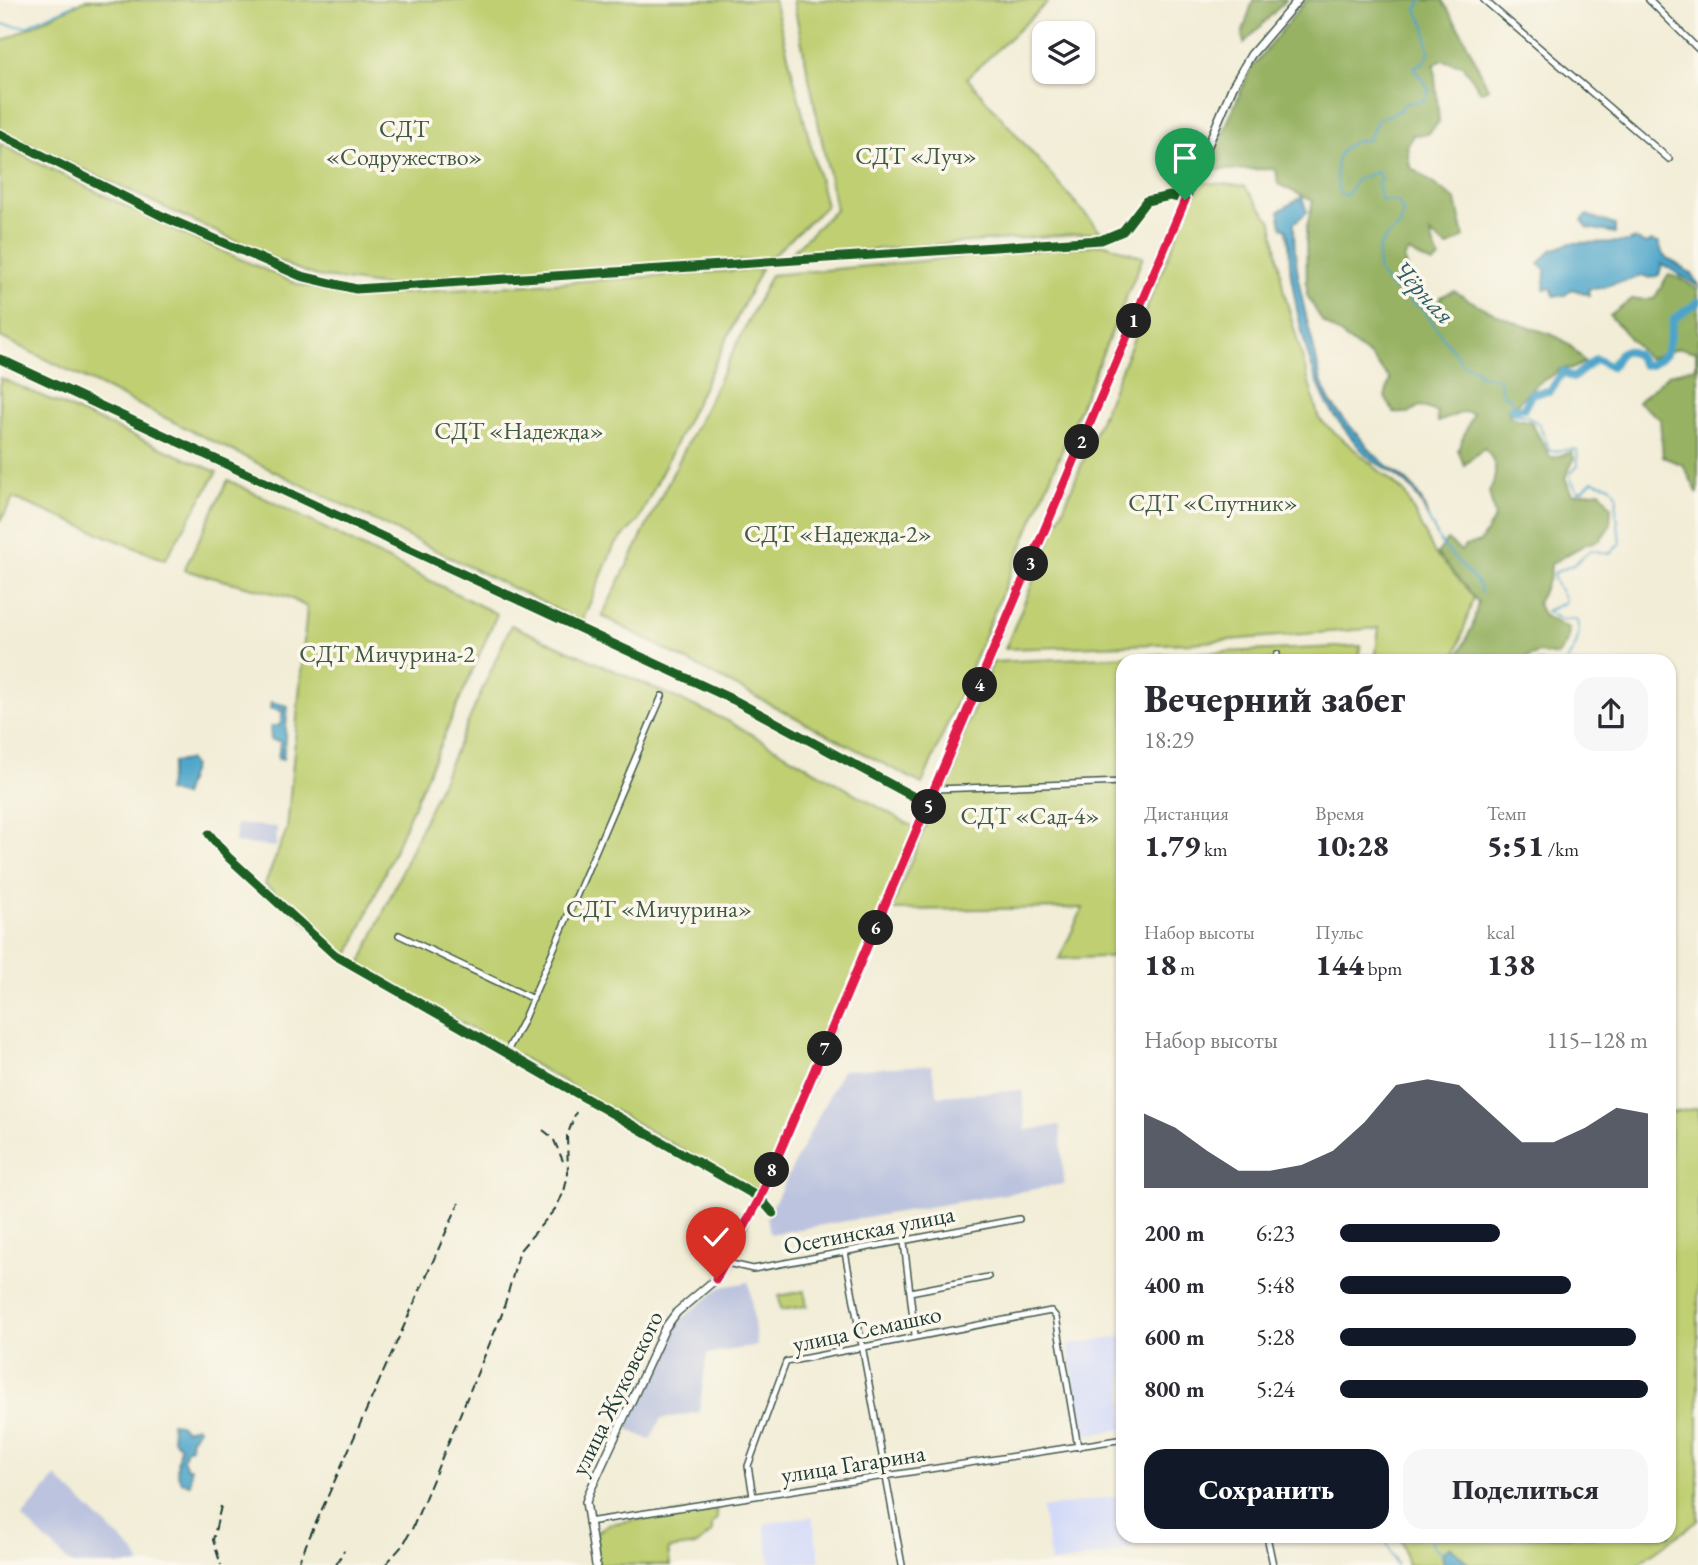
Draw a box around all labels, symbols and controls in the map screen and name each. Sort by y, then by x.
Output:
map controls [1032,21,1095,84]
button: layers [1032,21,1095,84]
park label: СДТ «Содружество» [326,113,482,172]
pin [1155,128,1215,200]
icon: arrive [1166,139,1204,177]
park label: СДТ «Луч» [855,140,977,171]
water label: Чёрная [1385,252,1463,332]
pin: 1 [1116,304,1152,338]
text: 1 [1128,308,1139,333]
park label: СДТ «Надежда» [434,415,604,446]
pin: 2 [1064,424,1100,460]
text: 2 [1076,429,1087,454]
park label: СДТ «Спутник» [1128,487,1298,518]
park label: СДТ «Надежда-2» [744,518,932,549]
pin: 3 [1014,546,1048,582]
text: 3 [1025,551,1036,576]
park label: СДТ Мичурина-2 [299,638,475,669]
pin: 4 [962,668,998,702]
text: 4 [974,672,985,697]
text: Вечерний забег [1144,674,1405,723]
button: share [1574,677,1648,751]
text: 18:29 [1144,725,1194,755]
pin: 5 [912,790,946,824]
text: 5 [923,794,934,819]
park label: СДТ «Сад-4» [960,800,1100,831]
text: Дистанция [1144,801,1229,826]
text: Время [1315,801,1364,826]
text: Темп [1487,801,1526,826]
text: 1.79 [1144,826,1200,865]
text: 10:28 [1315,826,1389,865]
text: 5:51 [1487,826,1544,865]
text: km [1200,837,1228,862]
text: /km [1544,837,1579,862]
park label: СДТ «Мичурина» [566,893,752,924]
pin: 6 [858,911,894,946]
text: 6 [870,915,881,940]
text: Набор высоты [1144,920,1255,945]
text: Пульс [1315,920,1363,945]
text: kcal [1487,920,1515,945]
text: 18 [1144,945,1176,984]
text: 144 [1315,945,1364,984]
text: 138 [1487,945,1535,984]
text: m [1176,956,1195,981]
text: bpm [1364,956,1402,981]
text: Набор высоты [1144,1025,1278,1055]
text: 115–128 m [1547,1025,1648,1055]
pin: 7 [808,1032,842,1066]
text: 7 [819,1036,830,1061]
pin: 8 [754,1152,790,1188]
text: 8 [766,1157,777,1182]
street label: Осетинская улица [781,1198,958,1261]
pin [686,1207,746,1279]
icon: check [697,1218,735,1256]
text: 200 m [1144,1218,1205,1248]
text: 6:23 [1256,1218,1295,1248]
text: 400 m [1144,1270,1205,1300]
text: 5:48 [1256,1270,1295,1300]
street label: улица Семашко [790,1298,944,1359]
street label: улица Жуковского [563,1305,670,1480]
text: 600 m [1144,1322,1205,1352]
text: 5:28 [1256,1322,1295,1352]
text: 800 m [1144,1374,1205,1404]
text: 5:24 [1256,1374,1295,1404]
street label: улица Гагарина [779,1437,928,1490]
button: Сохранить [1144,1449,1389,1529]
button: Поделиться [1403,1449,1648,1529]

